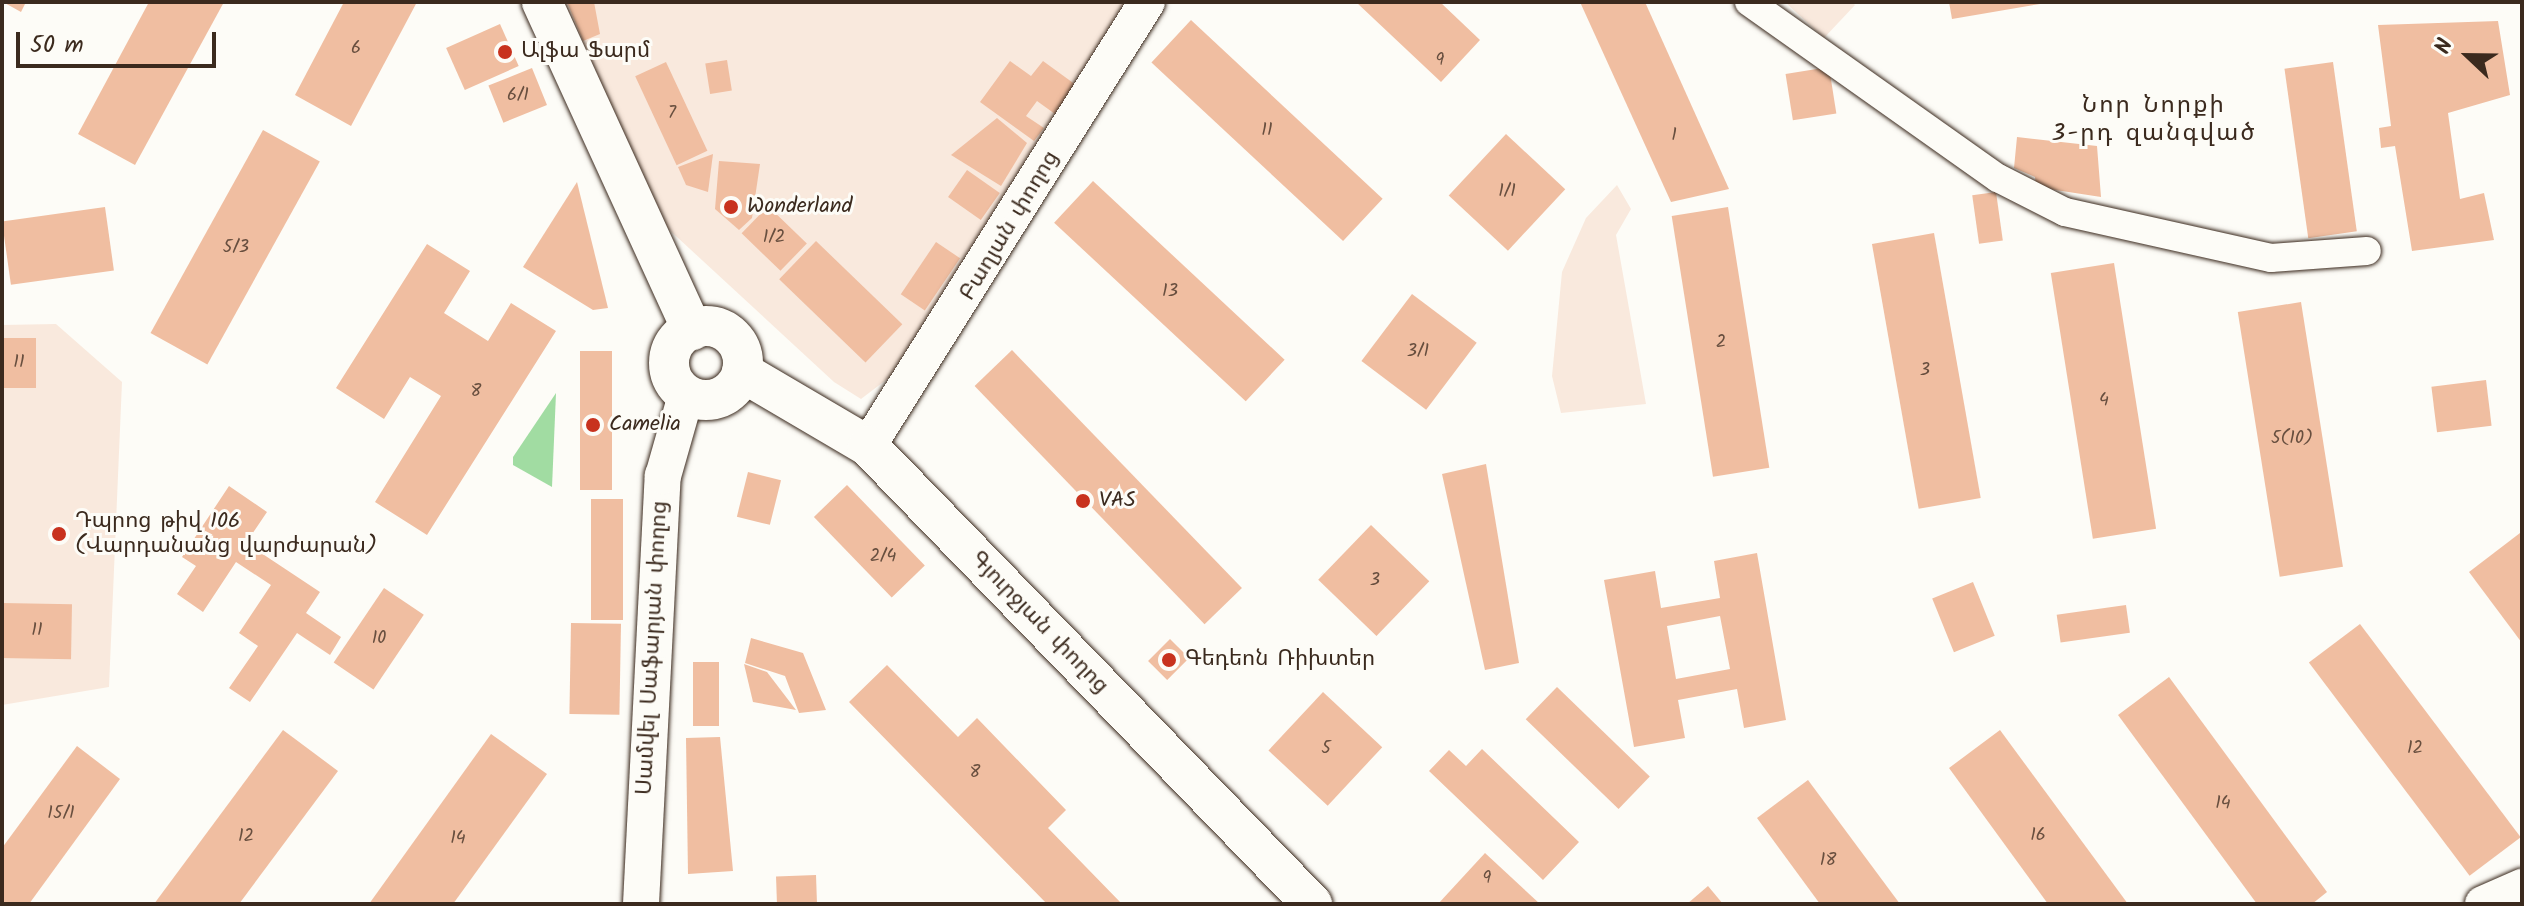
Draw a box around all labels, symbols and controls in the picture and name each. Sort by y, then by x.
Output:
scale bar [20,16,220,66]
north arrow [2428,16,2508,96]
text: 50 m [30,26,84,65]
text: N [2426,34,2464,60]
house number: 6 [351,38,361,60]
place label: Ալֆա Ֆարմ [521,39,650,65]
marker: Ալֆա Ֆարմ [496,43,514,61]
house number: 9 [1436,50,1444,72]
house number: 6/1 [507,85,529,107]
district label: Նոր Նորքի 3-րդ զանգված [2052,92,2256,148]
house number: 7 [668,103,676,125]
house number: 11 [1261,120,1273,142]
house number: 1 [1671,125,1677,147]
street label: Բաղյան փողոց [955,146,1065,306]
house number: 1/1 [1498,181,1516,203]
place label: Wonderland [747,194,852,220]
marker: Wonderland [722,198,740,216]
house number: 1/2 [763,227,785,249]
house number: 5/3 [223,237,249,259]
house number: 13 [1162,281,1178,303]
house number: 2 [1716,332,1726,354]
house number: 3/1 [1407,341,1429,363]
house number: 11 [13,352,25,374]
house number: 3 [1920,360,1930,382]
house number: 8 [471,381,481,403]
house number: 4 [2099,390,2109,412]
place label: Camelia [609,412,681,438]
marker: Camelia [584,416,602,434]
house number: 5(10) [2271,428,2313,450]
place label: VAS [1099,488,1136,514]
marker: VAS [1074,492,1092,510]
street label: Սամվել Սաֆարյան փողոց [632,500,674,796]
place label: Դպրոց թիվ 106 (Վարդանանց վարժարան) [75,508,377,560]
marker: Դպրոց թիվ 106 (Վարդանանց վարժարան) [50,525,68,543]
house number: 2/4 [870,546,896,568]
street label: Գյուրջյան փողոց [964,546,1114,700]
house number: 3 [1370,570,1380,592]
house number: 11 [31,620,43,642]
house number: 10 [372,628,386,650]
place label: Գեդեոն Ռիխտեր [1185,647,1375,673]
marker: Գեդեոն Ռիխտեր [1160,651,1178,669]
house number: 5 [1321,738,1331,760]
house number: 12 [2407,738,2423,760]
house number: 8 [970,762,980,784]
house number: 14 [2215,793,2231,815]
house number: 15/1 [47,803,75,825]
house number: 16 [2030,825,2046,847]
house number: 12 [238,826,254,848]
house number: 14 [450,828,466,850]
house number: 18 [1820,850,1836,872]
house number: 9 [1483,868,1491,890]

